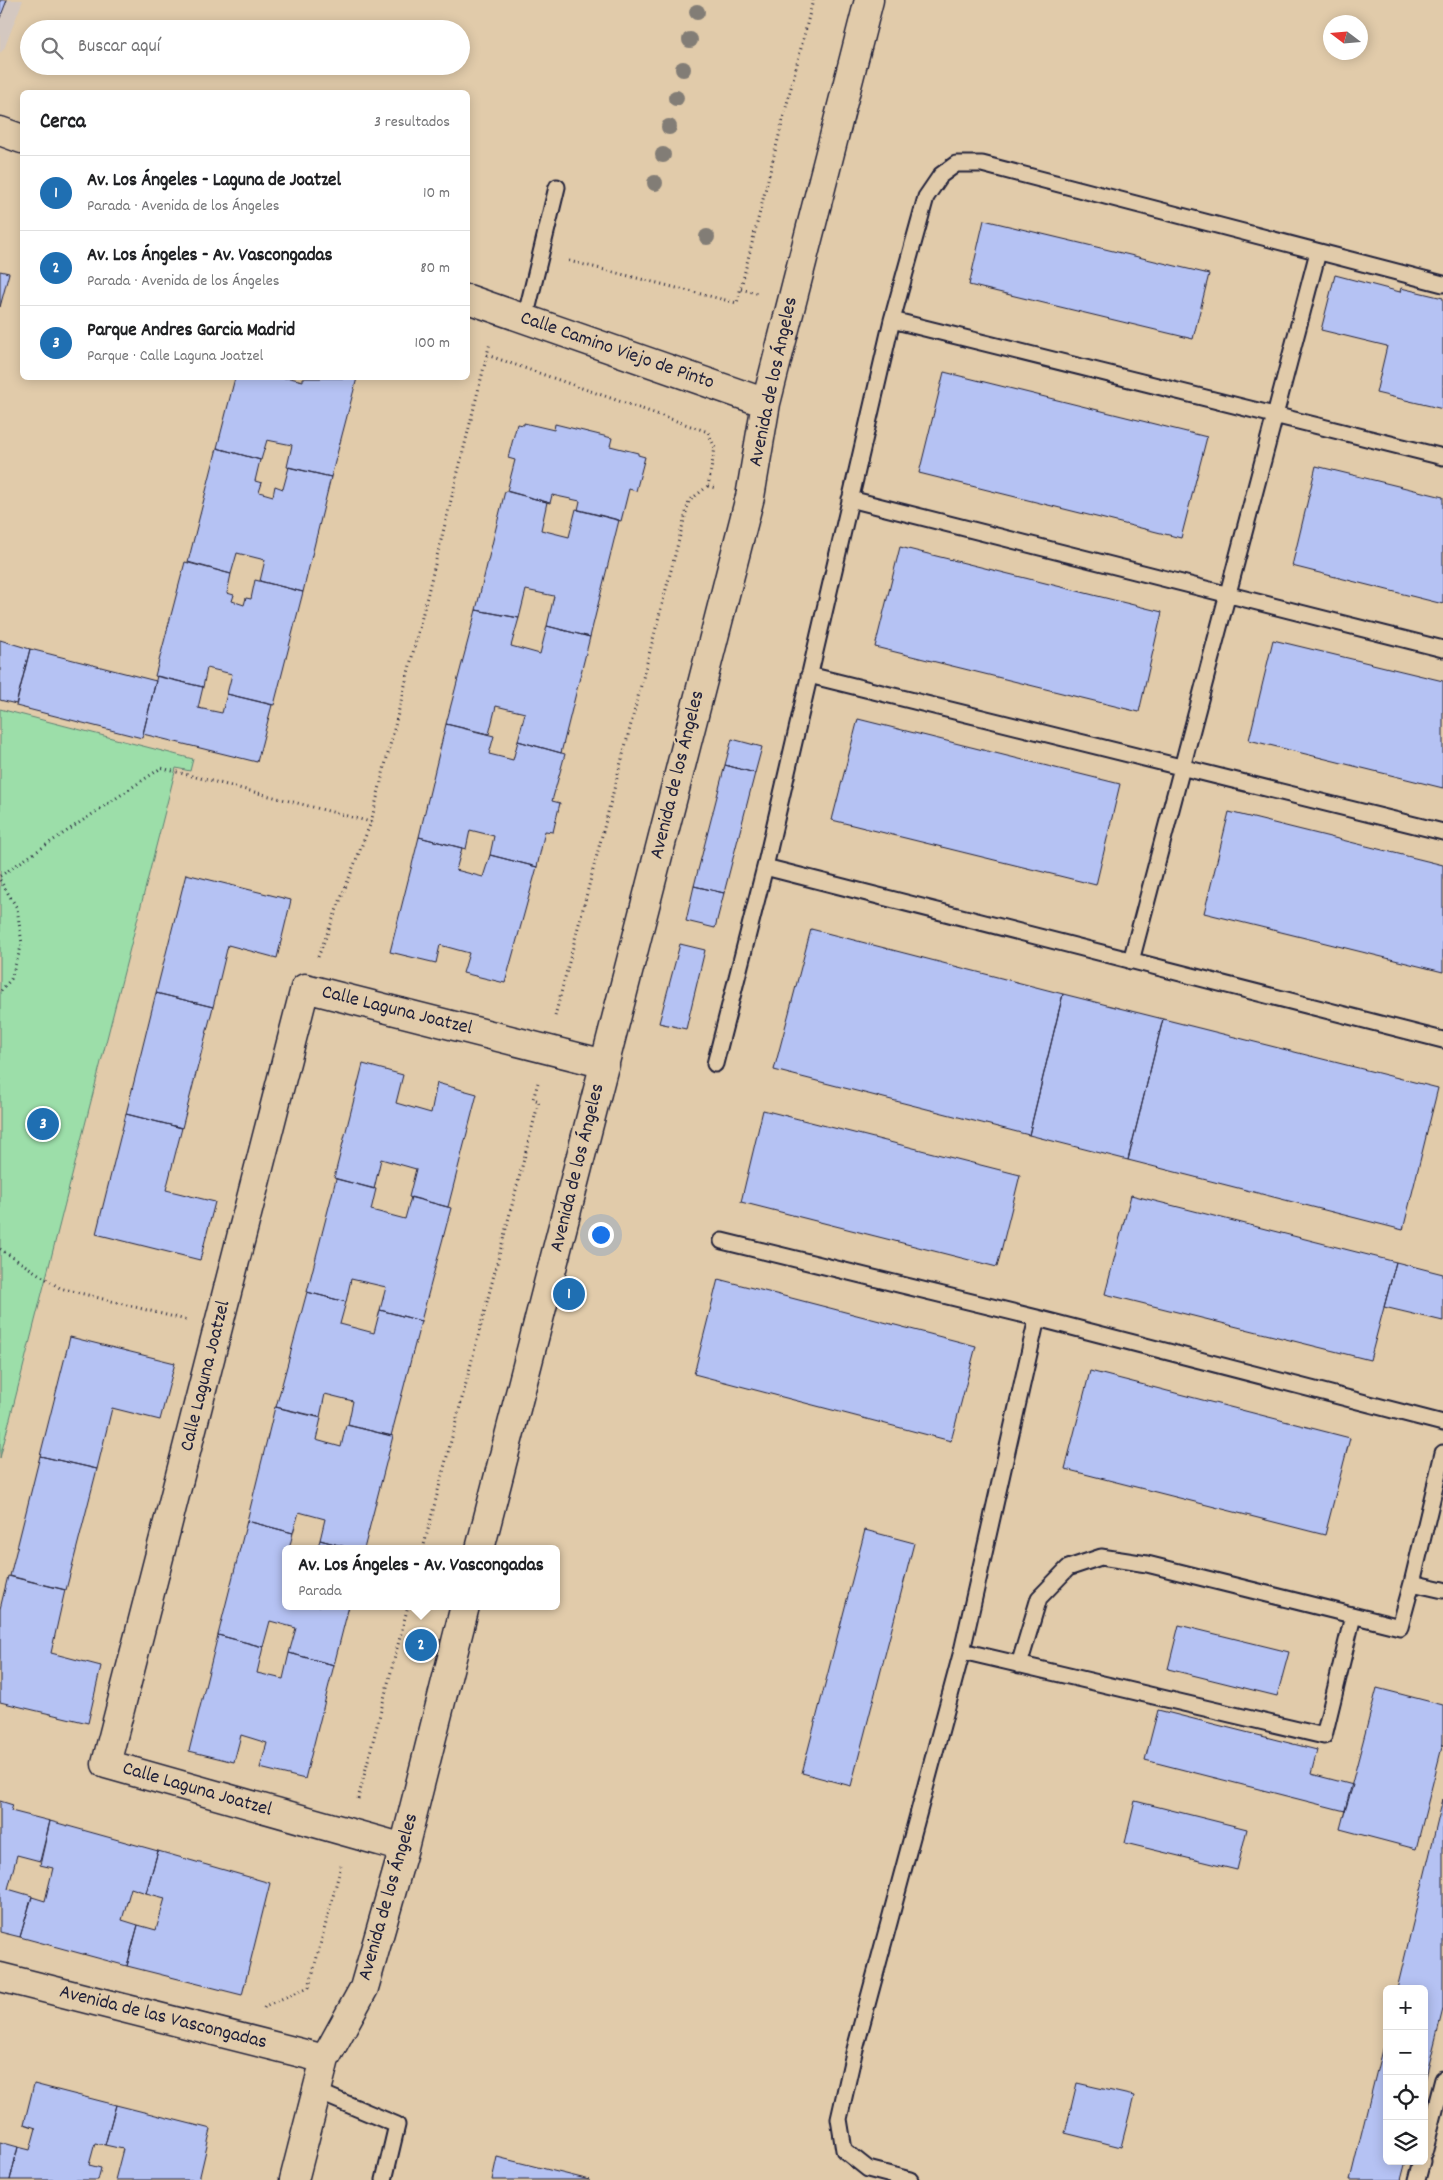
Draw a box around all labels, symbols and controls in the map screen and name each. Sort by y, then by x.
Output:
north arrow [1323,15,1368,60]
search box [20,20,470,75]
icon: search [38,34,66,62]
text: Buscar aquí [78,34,160,61]
text: Cerca [40,108,86,138]
text: 3 resultados [374,111,450,134]
text: Av. Los Ángeles - Laguna de Joatzel [87,168,341,195]
text: 1 [54,182,58,205]
text: 10 m [423,182,450,205]
text: Parada · Avenida de los Ángeles [87,195,279,218]
text: Av. Los Ángeles - Av. Vascongadas [87,243,333,270]
text: 2 [53,257,60,280]
text: 80 m [420,257,450,280]
text: Parada · Avenida de los Ángeles [87,270,279,293]
street label: Avenida de los Ángeles [742,295,806,469]
street label: Calle Camino Viejo de Pinto [516,305,718,397]
text: Parque Andres Garcia Madrid [87,318,295,345]
text: 3 [52,332,60,355]
text: 100 m [414,332,450,355]
text: Parque · Calle Laguna Joatzel [87,345,263,368]
street label: Avenida de los Ángeles [644,688,712,862]
street label: Calle Laguna Joatzel [319,979,476,1043]
street label: Avenida de los Ángeles [544,1081,612,1255]
pin: 3 [27,1105,59,1143]
your location [588,1222,614,1248]
pin: 1 [553,1275,585,1313]
street label: Calle Laguna Joatzel [174,1297,238,1454]
popup [282,1545,560,1610]
text: Av. Los Ángeles - Av. Vascongadas [298,1553,544,1580]
text: Parada [298,1580,341,1603]
pin: 2 [405,1626,437,1664]
street label: Calle Laguna Joatzel [119,1755,275,1825]
street label: Avenida de los Ángeles [352,1810,426,1984]
street label: Avenida de las Vascongadas [56,1979,270,2057]
map controls [1383,1985,1428,2165]
button: + [1383,1985,1428,2030]
button: − [1383,2030,1428,2075]
button: locate [1383,2075,1428,2120]
button: layers [1383,2120,1428,2165]

